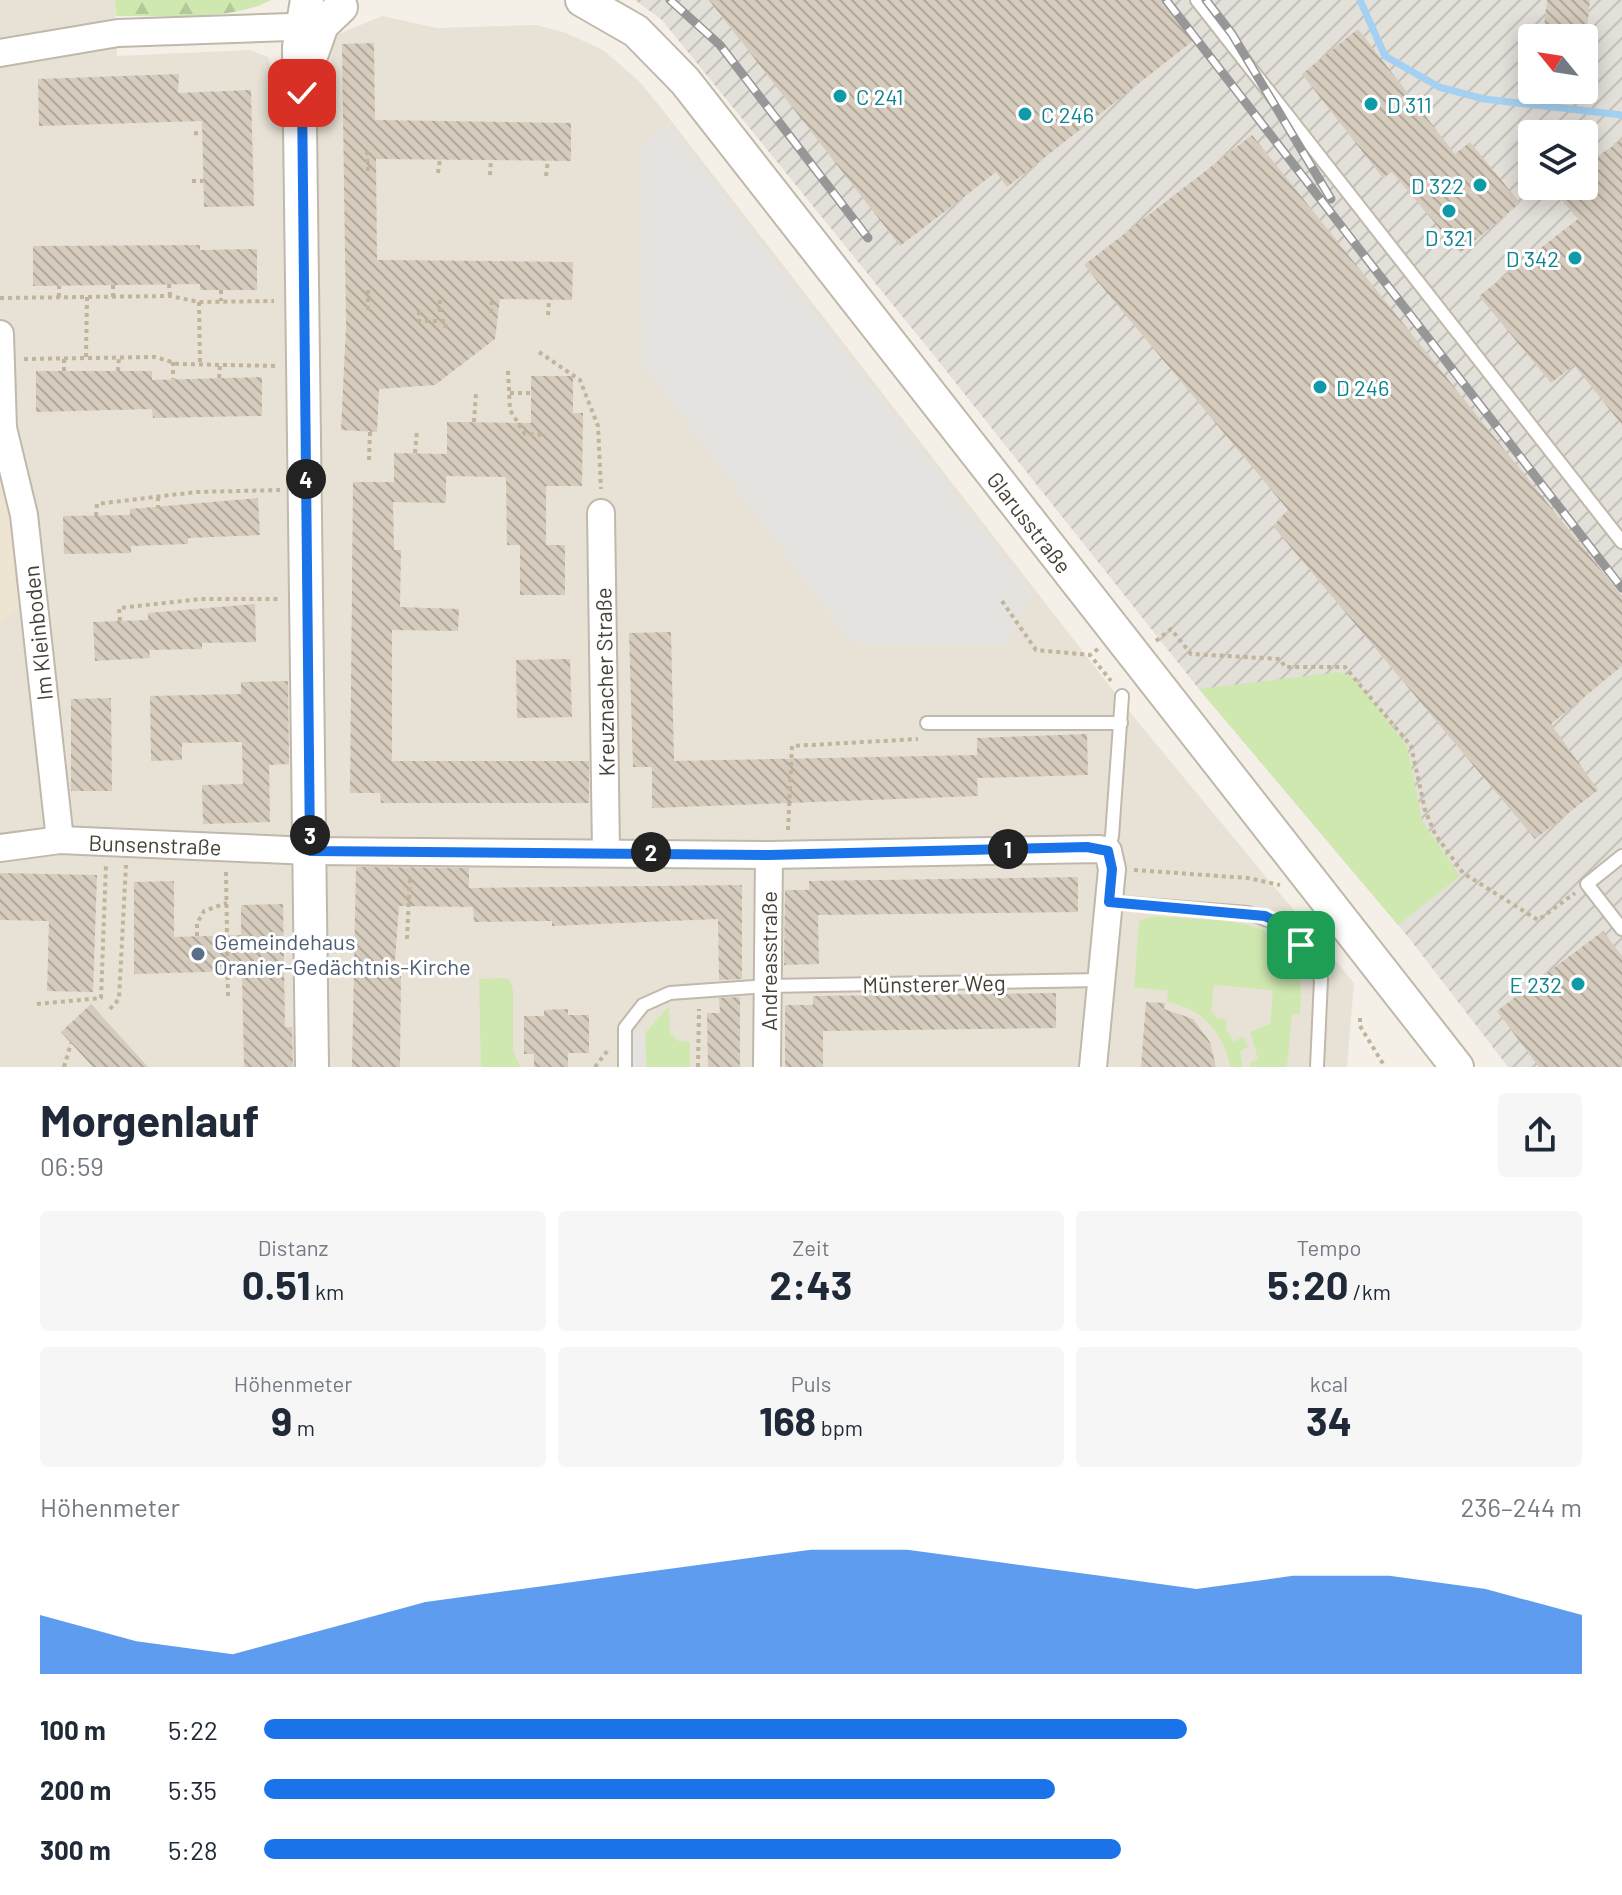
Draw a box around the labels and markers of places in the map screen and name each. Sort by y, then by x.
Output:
pin [268,59,336,127]
place label: C 241 [856,83,903,109]
marker: C 241 [831,87,849,105]
place label: D 311 [1387,91,1432,117]
marker: D 311 [1362,95,1380,113]
place label: C 246 [1041,101,1094,127]
marker: C 246 [1016,105,1034,123]
place label: D 322 [1411,172,1464,198]
marker: D 322 [1471,176,1489,194]
marker: D 321 [1440,202,1458,220]
place label: D 321 [1425,224,1473,250]
place label: D 342 [1506,245,1559,271]
marker: D 342 [1566,249,1584,267]
place label: D 246 [1336,374,1389,400]
marker: D 246 [1311,378,1329,396]
pin: 4 [286,459,326,499]
pin: 3 [290,815,330,855]
pin: 1 [988,829,1028,869]
pin: 2 [631,832,671,872]
pin [1267,911,1335,979]
place label: Gemeindehaus Oranier-Gedächtnis-Kirche [214,928,471,979]
marker: Gemeindehaus Oranier-Gedächtnis-Kirche [189,945,207,963]
place label: E 232 [1510,971,1562,997]
marker: E 232 [1569,975,1587,993]

